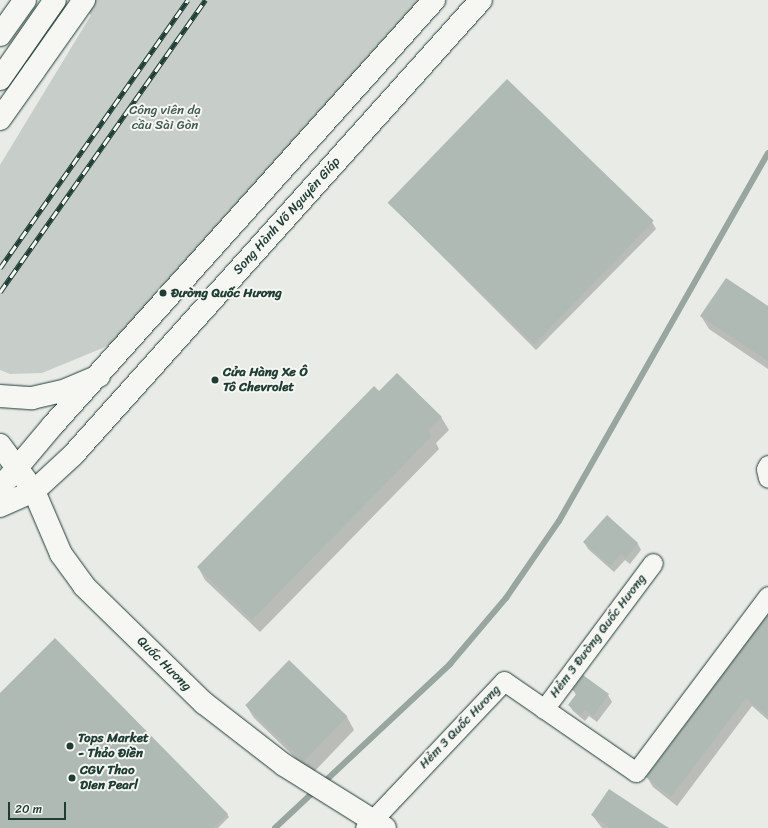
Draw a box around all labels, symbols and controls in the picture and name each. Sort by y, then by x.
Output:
park label: Công viên dạ cầu Sài Gòn [129,103,201,134]
street label: Song Hành Võ Nguyên Giáp [230,154,344,278]
place label: Đường Quốc Hương [171,285,282,301]
marker: Đường Quốc Hương [158,288,168,298]
place label: Cửa Hàng Xe Ô Tô Chevrolet [223,365,308,396]
marker: Cửa Hàng Xe Ô Tô Chevrolet [210,375,220,385]
street label: Hẻm 3 Đường Quốc Hương [546,571,650,701]
street label: Quốc Hương [134,634,194,694]
street label: Hẻm 3 Quốc Hương [416,682,504,772]
place label: Tops Market - Thảo Điền [78,731,148,762]
marker: Tops Market - Thảo Điền [65,741,75,751]
place label: CGV Thao Dien Pearl [80,763,139,794]
marker: CGV Thao Dien Pearl [67,773,77,783]
scale bar [10,794,68,820]
text: 20 m [15,798,42,820]

